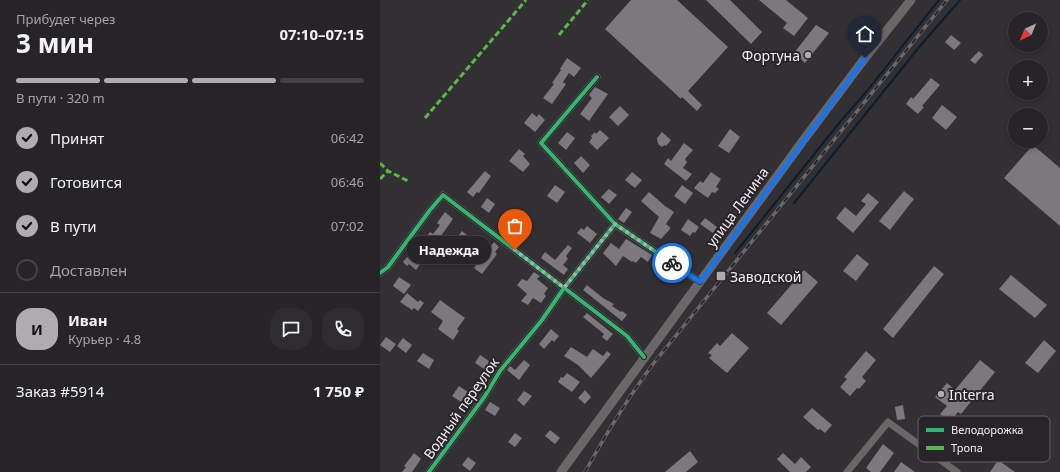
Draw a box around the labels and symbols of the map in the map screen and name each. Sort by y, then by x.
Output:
north arrow [1008,12,1048,52]
pin [848,17,882,58]
place label: Фортуна [742,46,800,65]
marker: Фортуна [803,50,813,60]
street label: улица Ленина [702,163,772,251]
pin [498,209,532,250]
callout: Надежда [407,236,491,264]
courier [652,243,692,283]
place label: Заводской [730,267,802,286]
marker: Заводской [715,270,727,282]
street label: Водный переулок [419,353,503,462]
place label: Interra [949,385,995,404]
marker: Interra [936,389,946,399]
legend [918,416,1050,462]
text: Велодорожка [951,422,1023,437]
text: Тропа [951,440,983,455]

